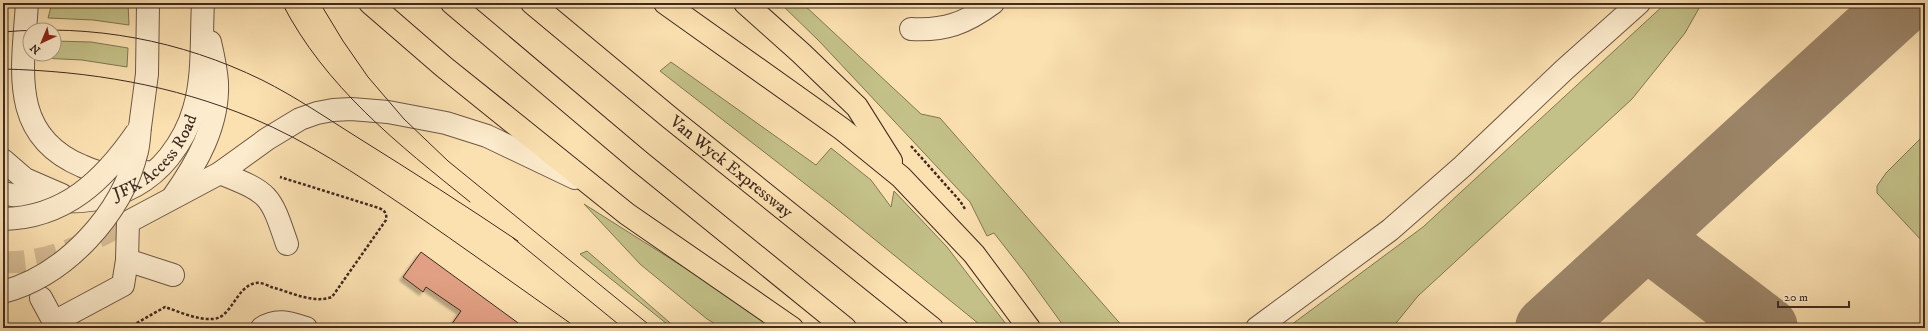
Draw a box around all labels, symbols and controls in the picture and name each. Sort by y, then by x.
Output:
north arrow [22,22,62,62]
text: N [28,40,44,57]
street label: Van Wyck Expressway [664,110,798,224]
street label: JFK Access Road [108,111,203,206]
scale bar [1778,283,1849,309]
text: 20 m [1784,290,1808,305]

